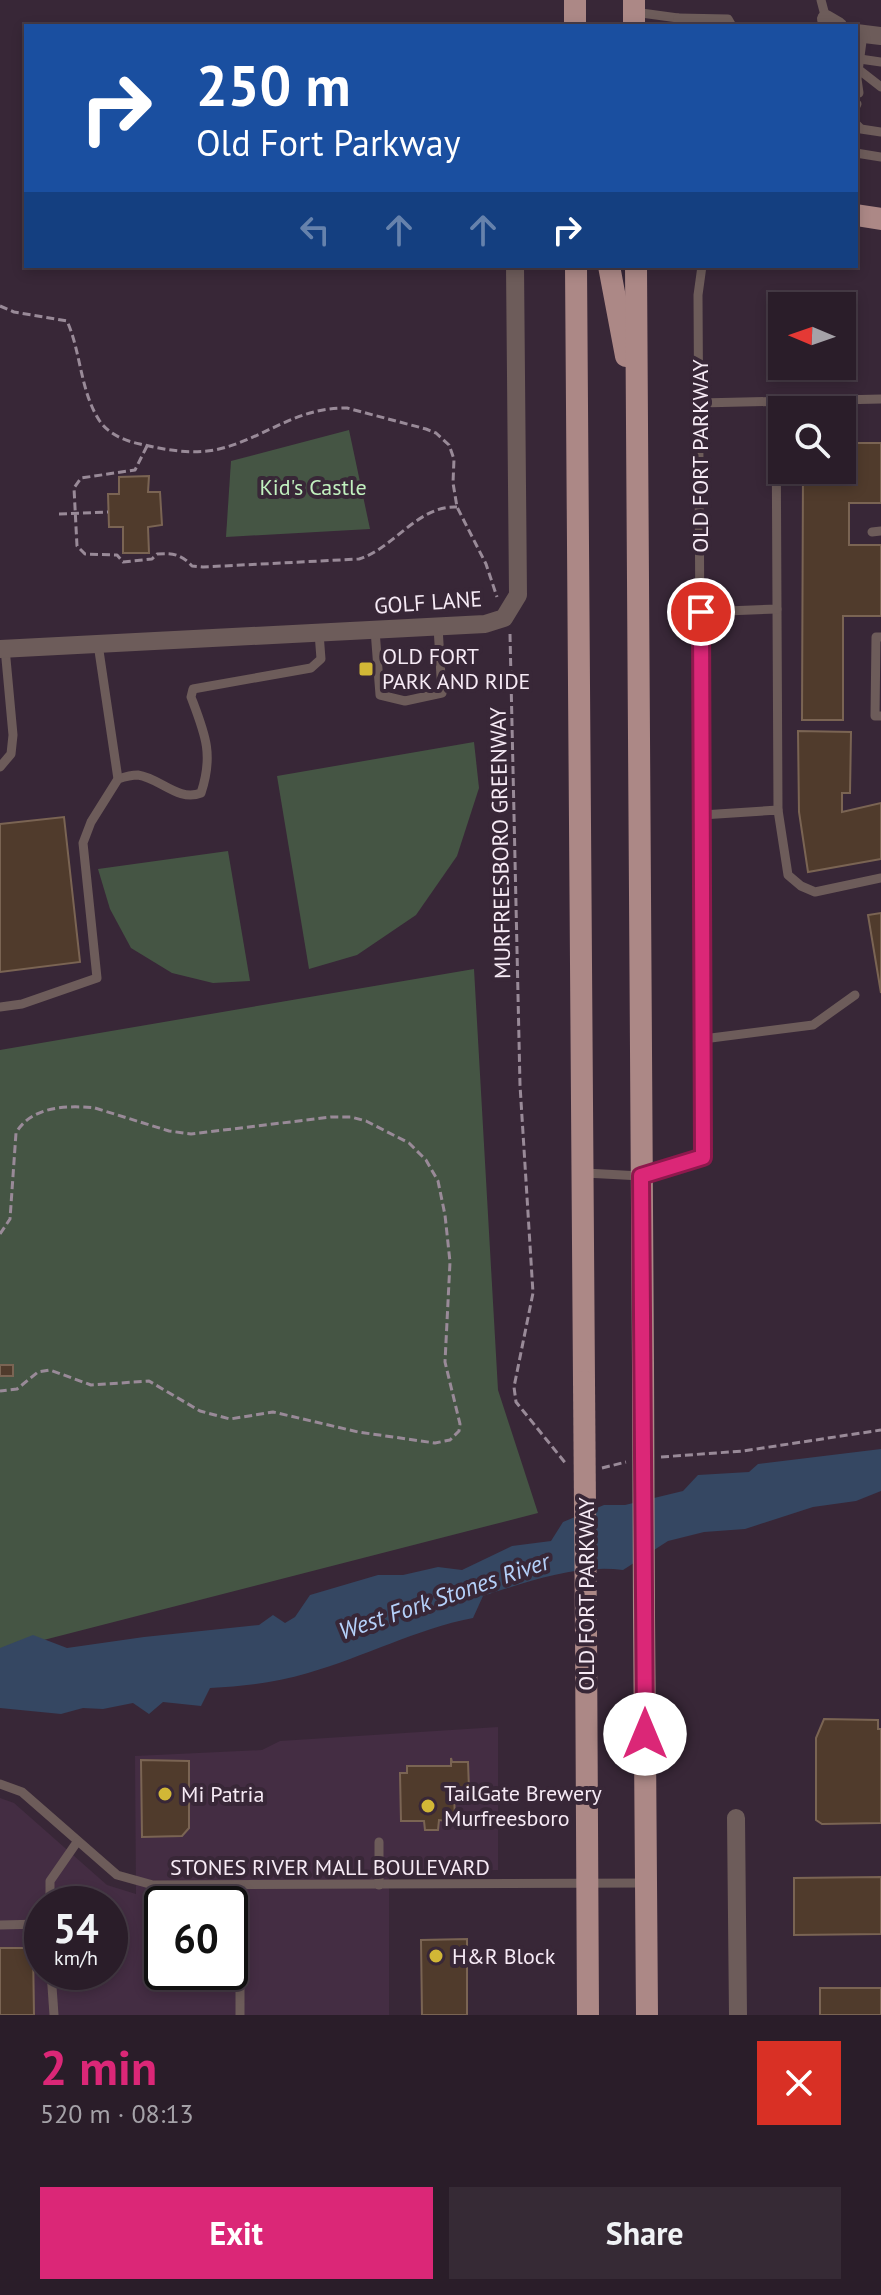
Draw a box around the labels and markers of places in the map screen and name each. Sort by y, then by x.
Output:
pin [667,578,735,646]
place label: OLD FORT PARK AND RIDE [382,642,530,695]
marker: OLD FORT PARK AND RIDE [357,660,375,678]
place label: TailGate Brewery Murfreesboro [444,1779,603,1832]
place label: Mi Patria [181,1780,264,1808]
marker: Mi Patria [156,1785,174,1803]
marker: TailGate Brewery Murfreesboro [419,1797,437,1815]
place label: H&R Block [452,1942,556,1970]
marker: H&R Block [427,1947,445,1965]

